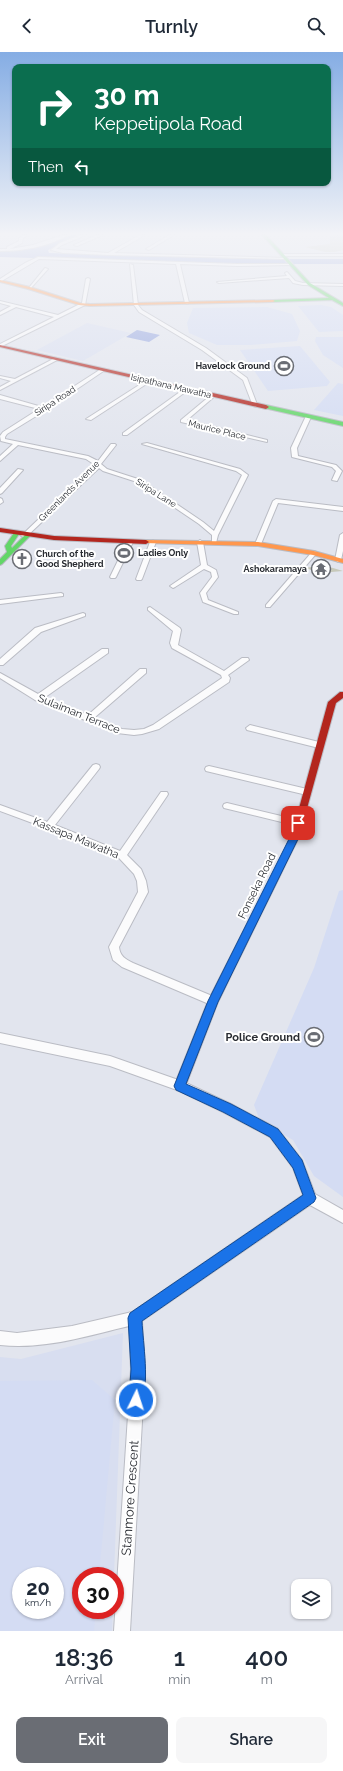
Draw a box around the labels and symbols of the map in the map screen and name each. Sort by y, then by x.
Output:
sports icon: Havelock Ground [273,355,295,377]
place label: Havelock Ground [195,361,270,371]
street label: Isipathana Mawatha [130,372,212,400]
street label: Siripa Road [33,384,78,418]
street label: Maurice Place [187,418,247,442]
street label: Greenlands Avenue [37,458,102,523]
street label: Siripa Lane [134,477,179,510]
sports icon: Ladies Only [113,542,135,564]
church icon: Church of the Good Shepherd [11,548,33,570]
place label: Ladies Only [138,548,188,558]
place label: Church of the Good Shepherd [36,549,104,569]
temple icon: Ashokaramaya [310,558,332,580]
place label: Ashokaramaya [244,564,307,574]
street label: Sulaiman Terrace [36,692,123,737]
pin [281,806,315,840]
street label: Kassapa Mawatha [31,815,121,861]
street label: Fonseka Road [235,851,279,921]
sports icon: Police Ground [303,1026,325,1048]
place label: Police Ground [226,1031,300,1044]
position arrow [115,1379,157,1421]
street label: Stanmore Crescent [118,1439,142,1556]
speed limit sign: 30 [72,1567,124,1619]

